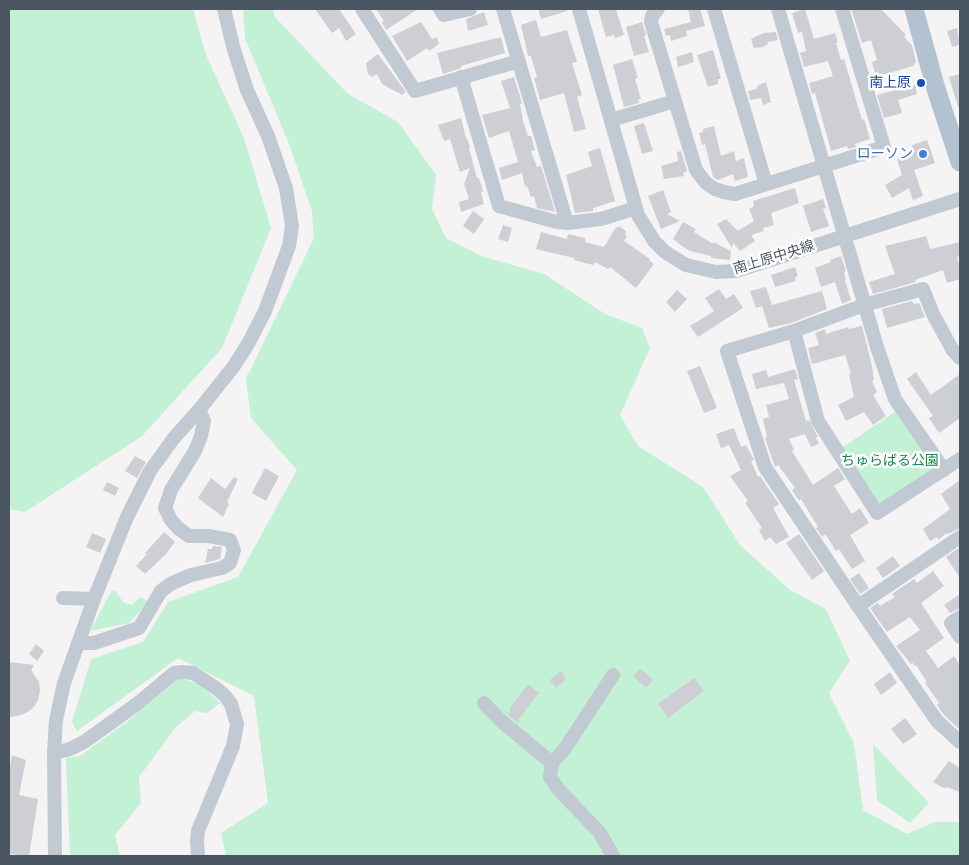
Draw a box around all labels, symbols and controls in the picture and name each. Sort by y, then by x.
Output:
place label: 南上原 [869,75,911,91]
marker: 南上原 [915,77,927,89]
place label: ローソン [857,146,913,162]
marker: ローソン [917,148,929,160]
street label: 南上原中央線 [731,238,817,278]
park label: ちゅらばる公園 [841,453,939,469]

